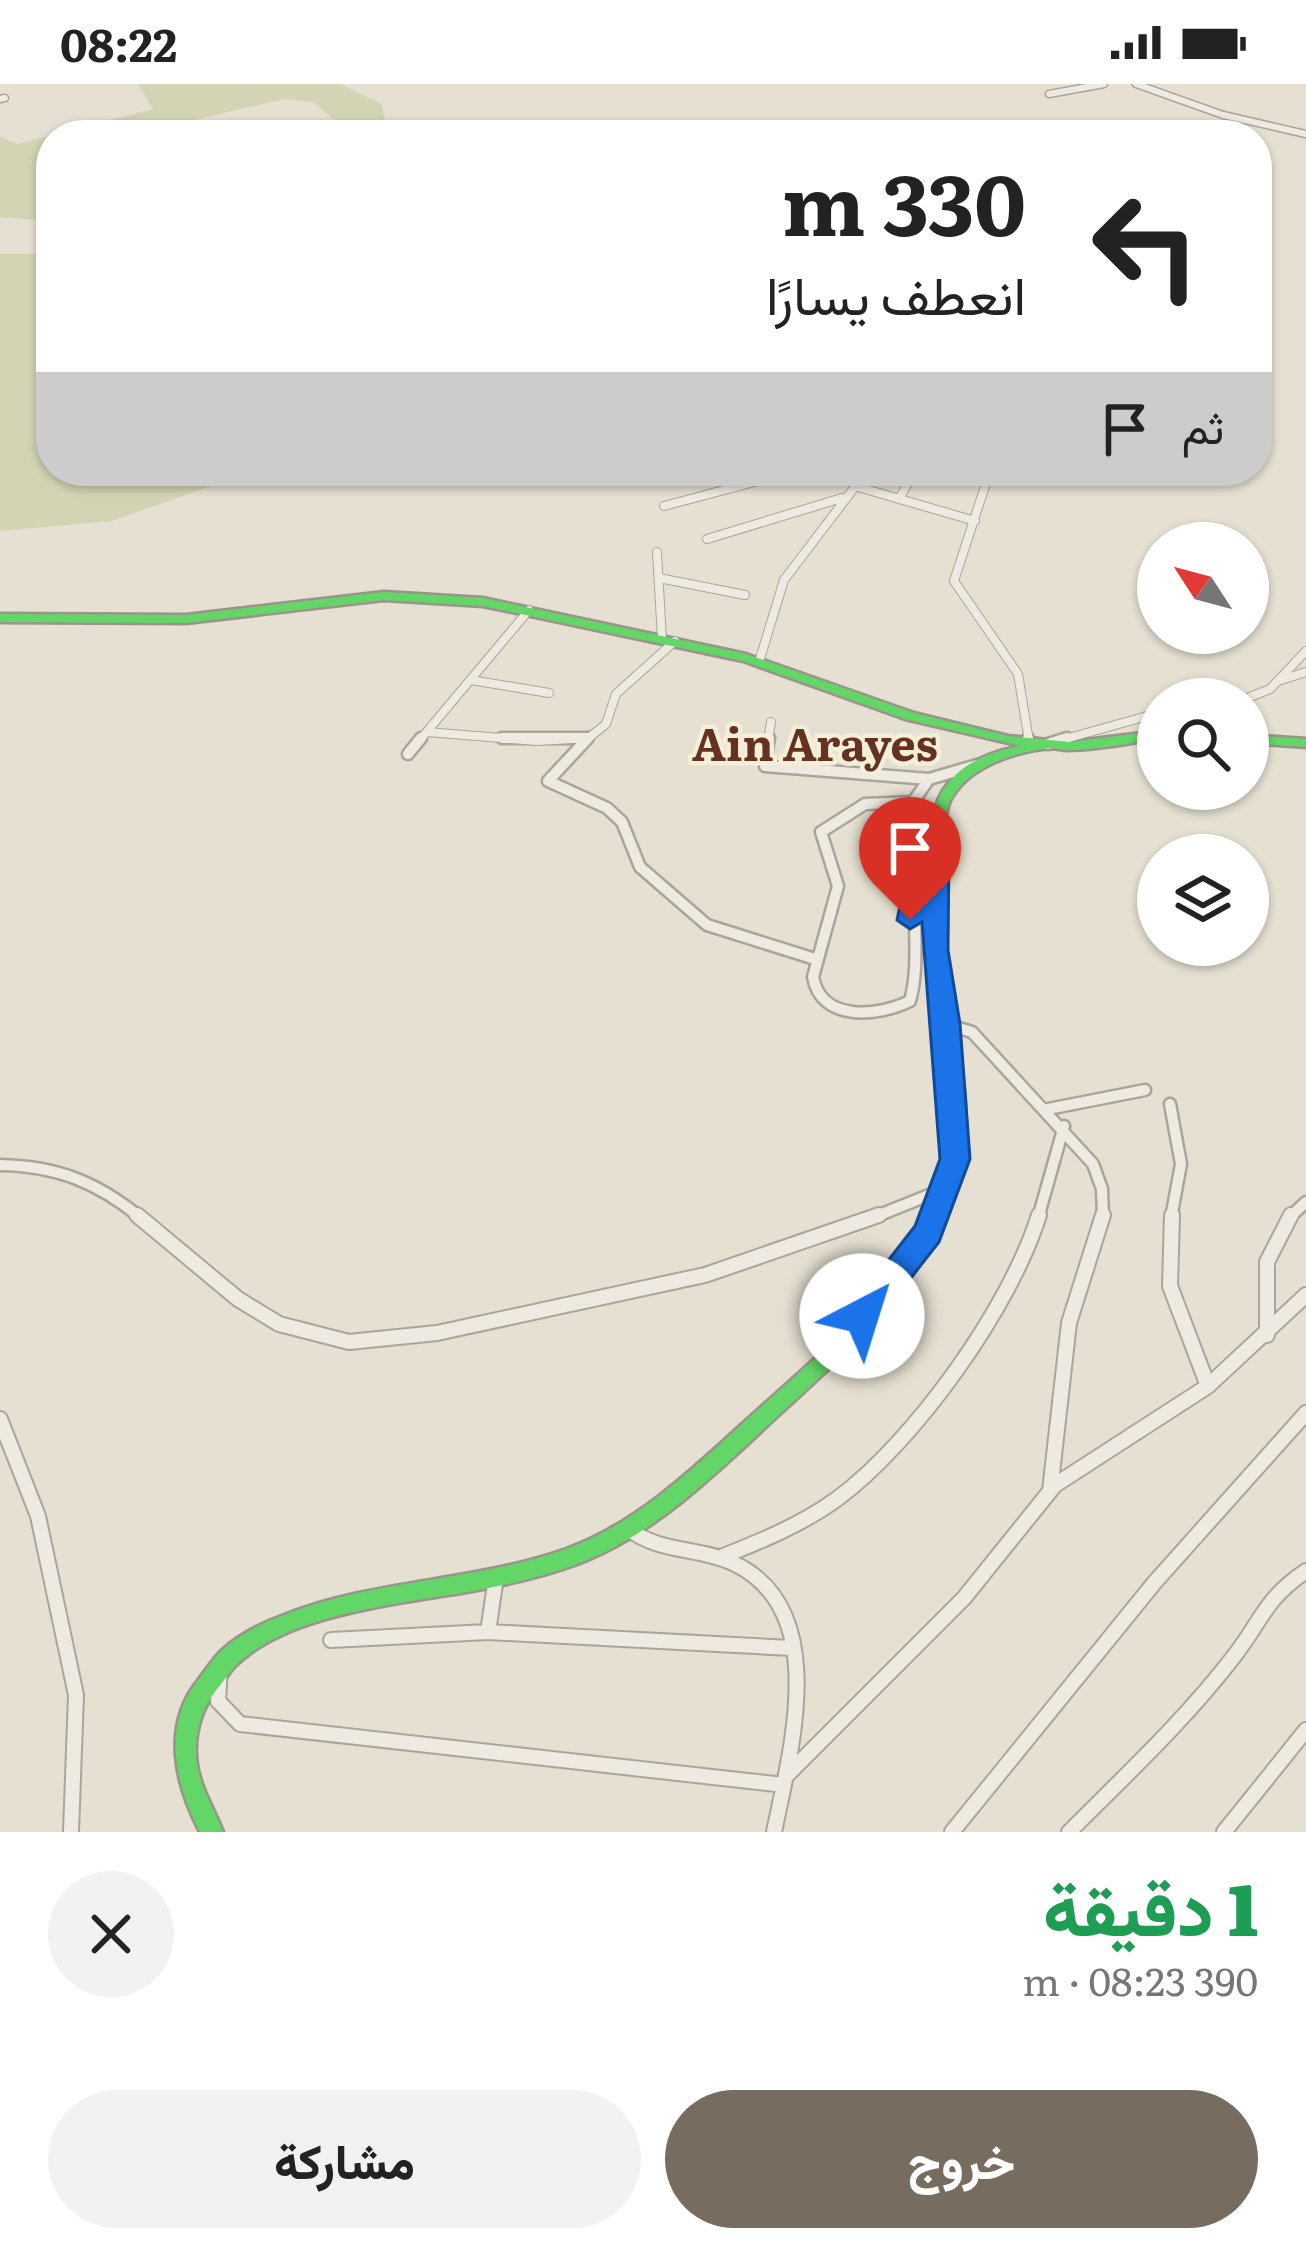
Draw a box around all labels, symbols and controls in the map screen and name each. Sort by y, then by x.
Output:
text: 08:22 [60,9,177,76]
text: 330 m [782,137,1026,262]
icon: left [1068,168,1224,324]
text: انعطف يسارًا [766,251,1026,332]
text: ثم [1182,391,1224,458]
icon: arrive [1092,396,1158,462]
north arrow [1137,522,1269,654]
map controls [1137,522,1269,966]
button: search [1137,678,1269,810]
district label: Ain Arayes [692,708,938,775]
pin [859,797,961,920]
icon: arrive [877,815,943,881]
button: layers [1137,834,1269,966]
position arrow [799,1253,925,1379]
text: 1 دقيقة [1043,1851,1258,1958]
button: close [48,1871,174,1997]
text: 390 m · 08:23 [1022,1950,1258,2008]
button: مشاركة [48,2090,641,2228]
button: خروج [665,2090,1258,2228]

